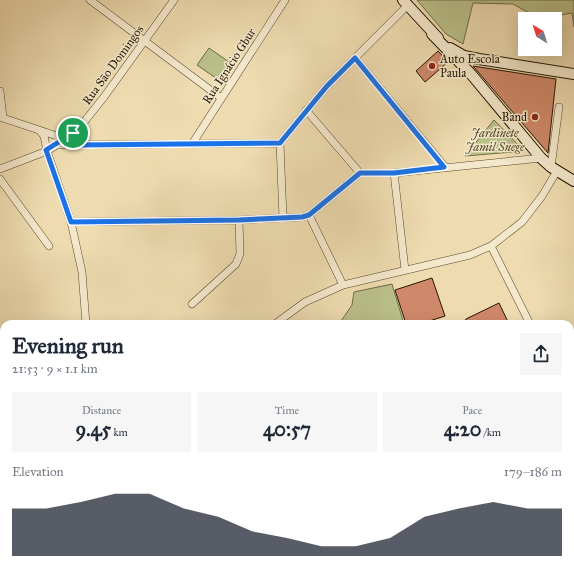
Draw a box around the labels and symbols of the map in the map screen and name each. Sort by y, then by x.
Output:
north arrow [518,12,562,56]
street label: Rua São Domingos [80,23,147,108]
street label: Rua Ignácio Gbur [199,25,260,107]
place label: Auto Escola Paula [439,52,501,80]
marker: Auto Escola Paula [427,61,437,71]
place label: Band [501,110,527,124]
marker: Band [530,112,540,122]
pin [56,116,90,150]
park label: Jardinete Jamil Snege [465,126,525,154]

